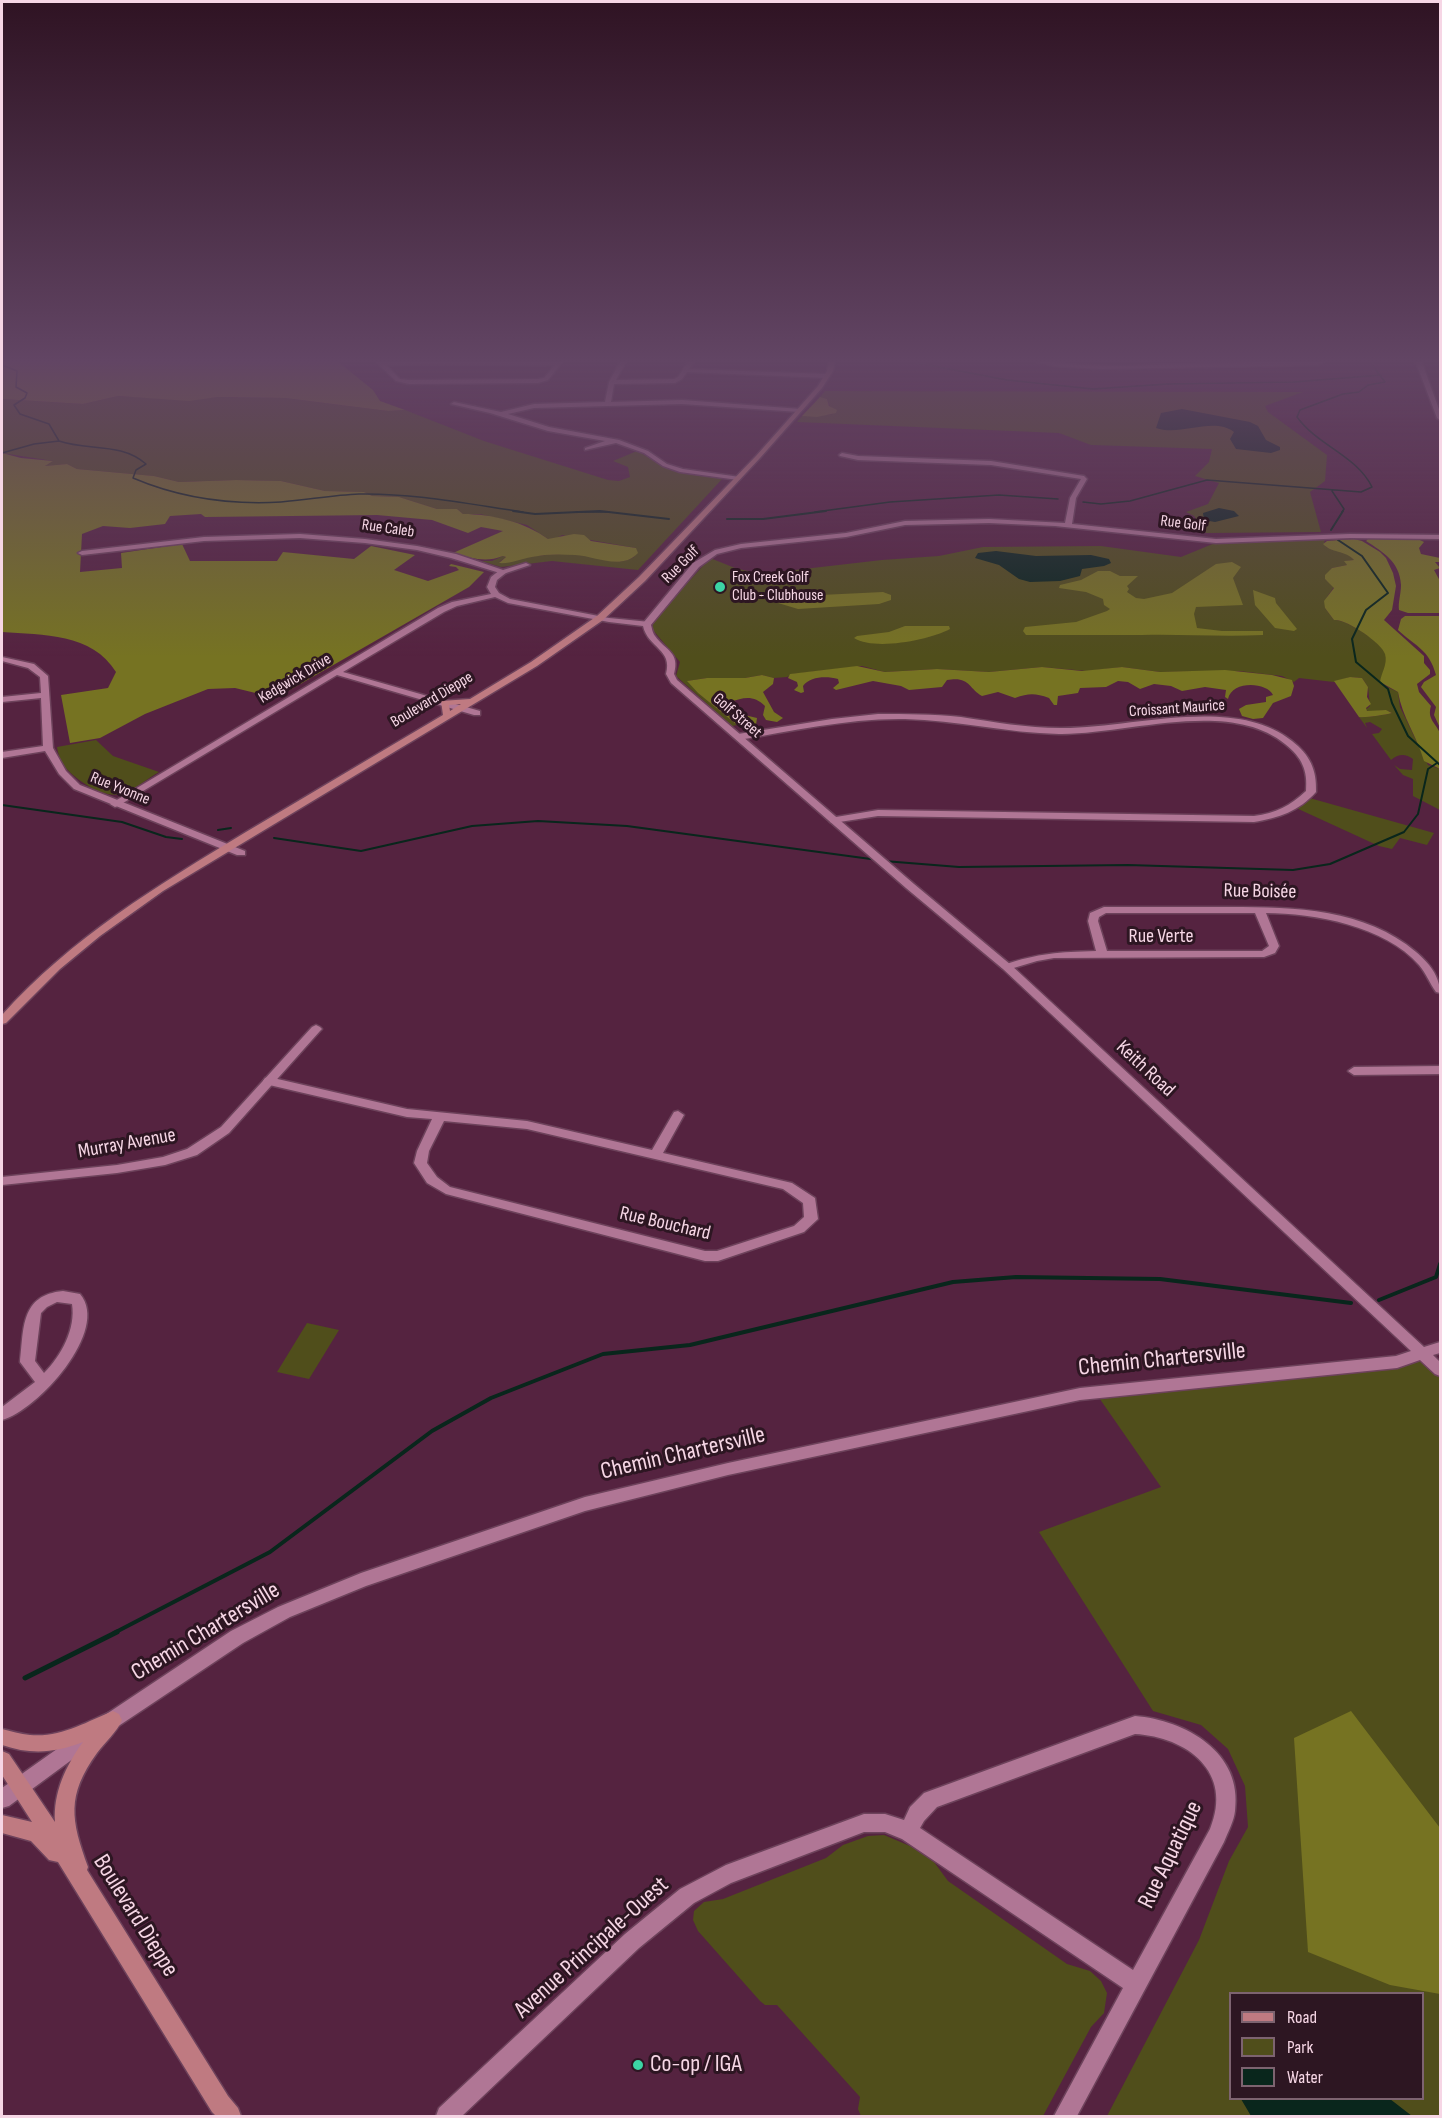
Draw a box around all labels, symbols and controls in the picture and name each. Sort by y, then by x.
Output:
street label: Rue Golf [1159,512,1207,536]
street label: Rue Caleb [361,516,415,542]
street label: Rue Golf [658,542,704,588]
place label: Fox Creek Golf Club - Clubhouse [732,568,823,606]
marker: Fox Creek Golf Club - Clubhouse [713,580,727,594]
street label: Kedgwick Drive [255,650,335,708]
street label: Boulevard Dieppe [387,668,477,732]
street label: Golf Street [709,690,765,742]
street label: Croissant Maurice [1128,696,1226,722]
street label: Rue Yvonne [88,768,152,810]
street label: Rue Boisée [1223,879,1297,905]
street label: Rue Verte [1128,925,1194,949]
street label: Keith Road [1111,1036,1179,1102]
street label: Murray Avenue [76,1124,178,1164]
street label: Rue Bouchard [617,1202,713,1246]
street label: Chemin Chartersville [1077,1337,1247,1383]
street label: Chemin Chartersville [598,1421,768,1487]
street label: Chemin Chartersville [127,1576,285,1688]
street label: Rue Aquatique [1133,1797,1209,1913]
street label: Boulevard Dieppe [86,1850,184,1982]
street label: Avenue Principale-Ouest [509,1871,675,2025]
legend [1229,1992,1424,2100]
text: Road [1287,2007,1317,2028]
text: Park [1287,2037,1313,2058]
place label: Co-op / IGA [650,2051,742,2079]
marker: Co-op / IGA [631,2058,645,2072]
text: Water [1287,2067,1323,2088]

